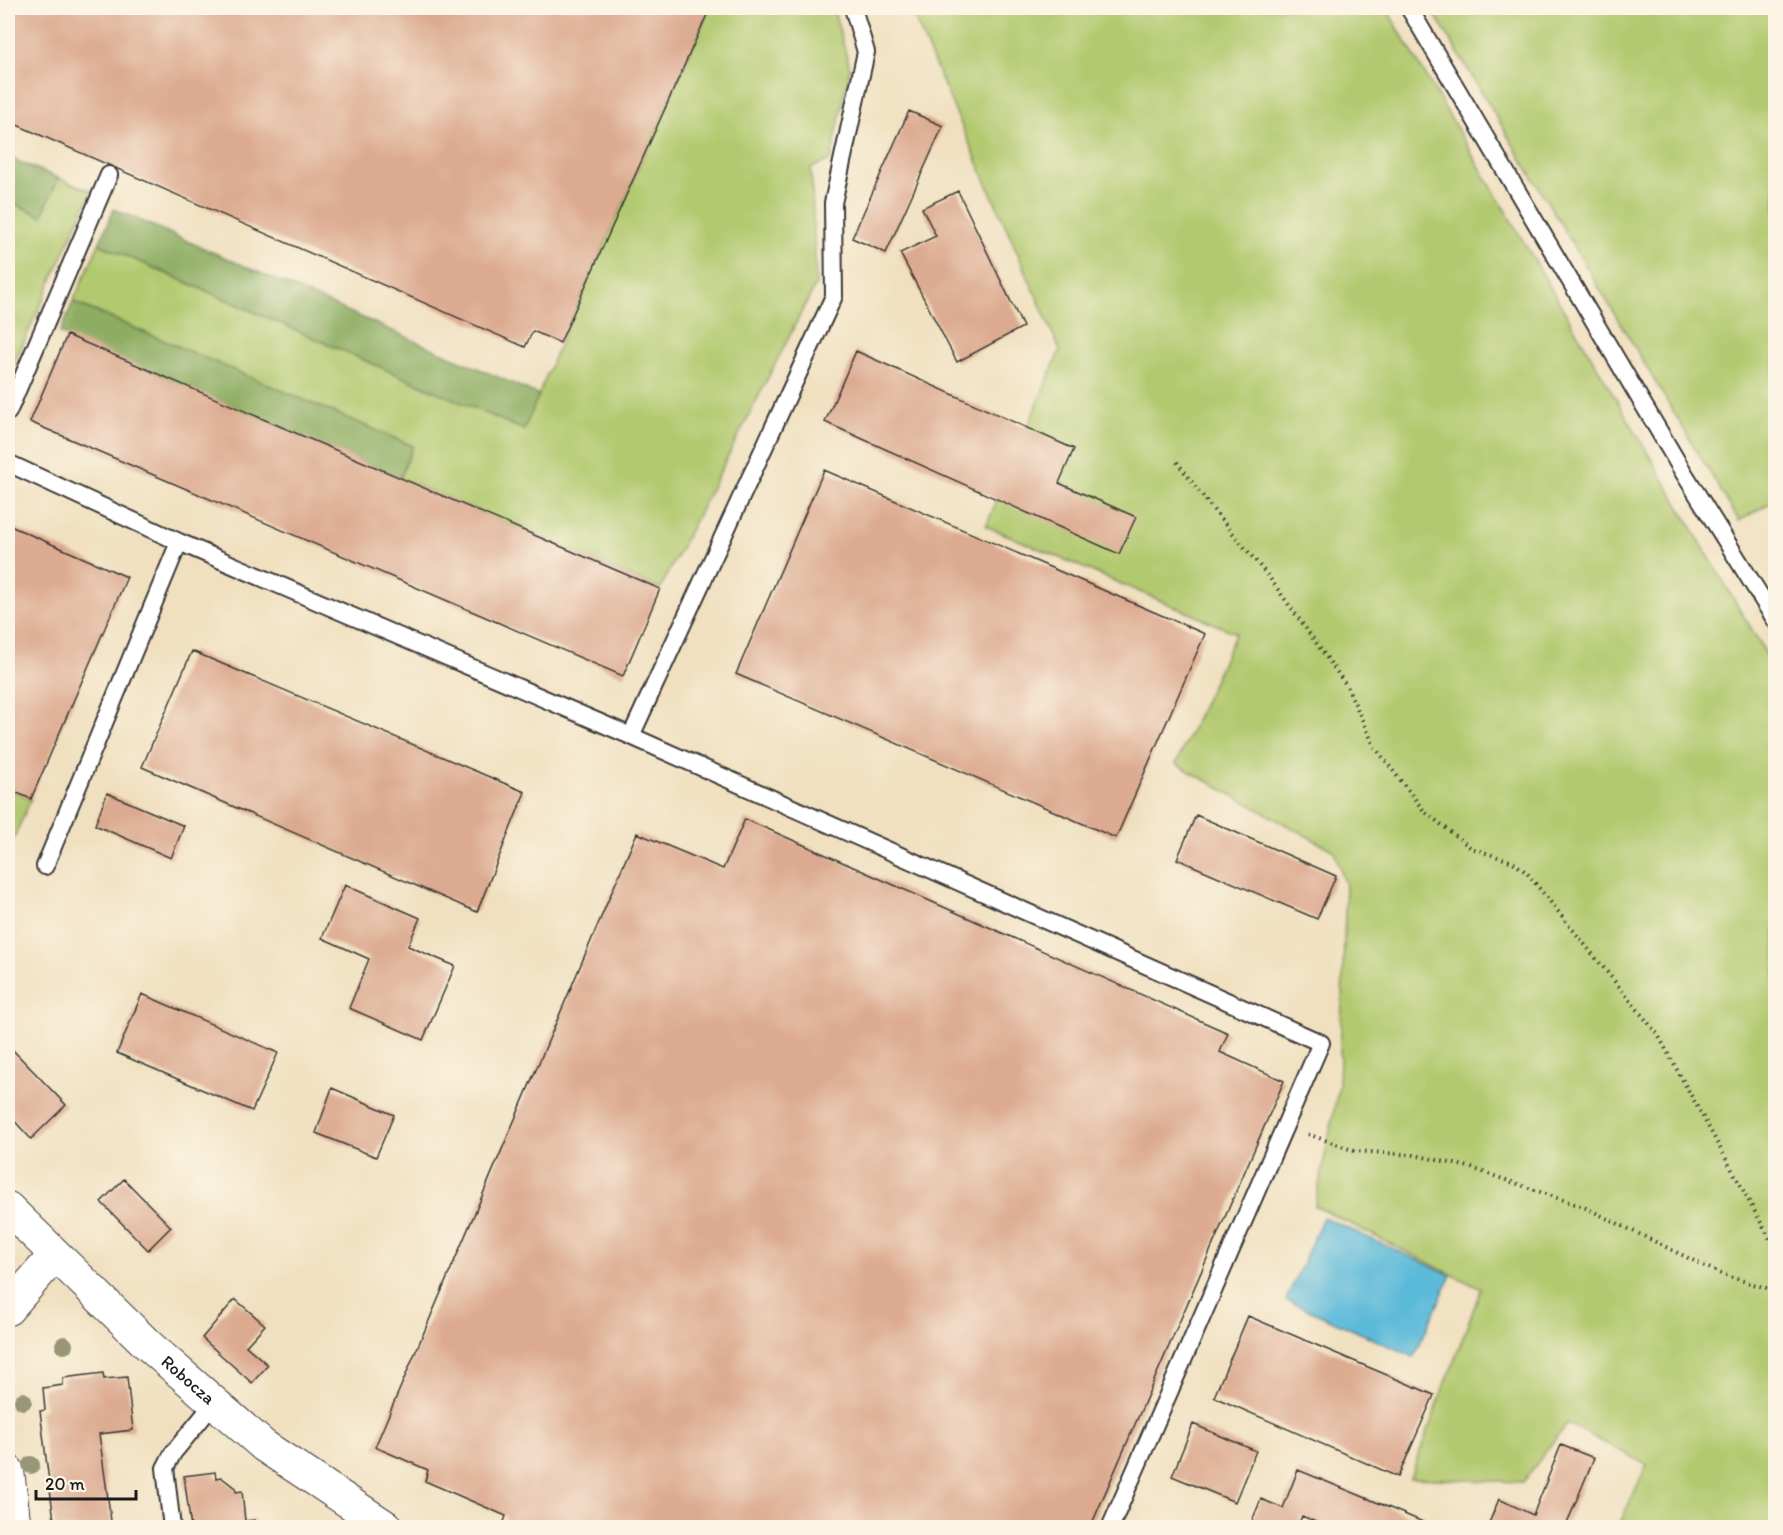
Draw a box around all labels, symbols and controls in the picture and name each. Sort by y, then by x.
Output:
street label: Robocza [157,1350,220,1410]
scale bar [36,1463,136,1501]
text: 20 m [45,1473,85,1495]

